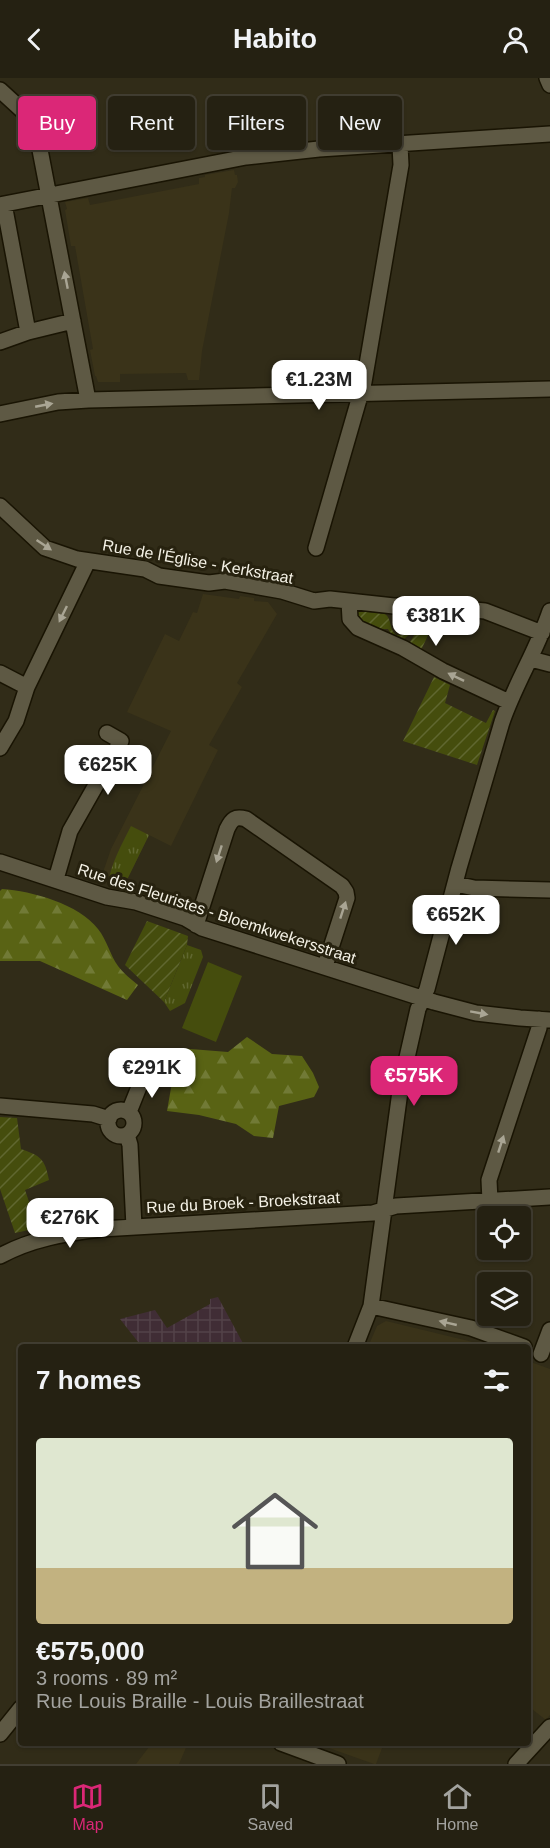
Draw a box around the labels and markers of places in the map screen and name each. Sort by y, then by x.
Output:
pin: €1.23M [270,360,368,411]
pin: €381K [394,596,478,647]
pin: €625K [66,745,150,796]
pin: €652K [414,895,498,946]
pin: €291K [110,1048,194,1099]
pin: €575K [372,1056,456,1107]
pin: €276K [28,1198,112,1249]

